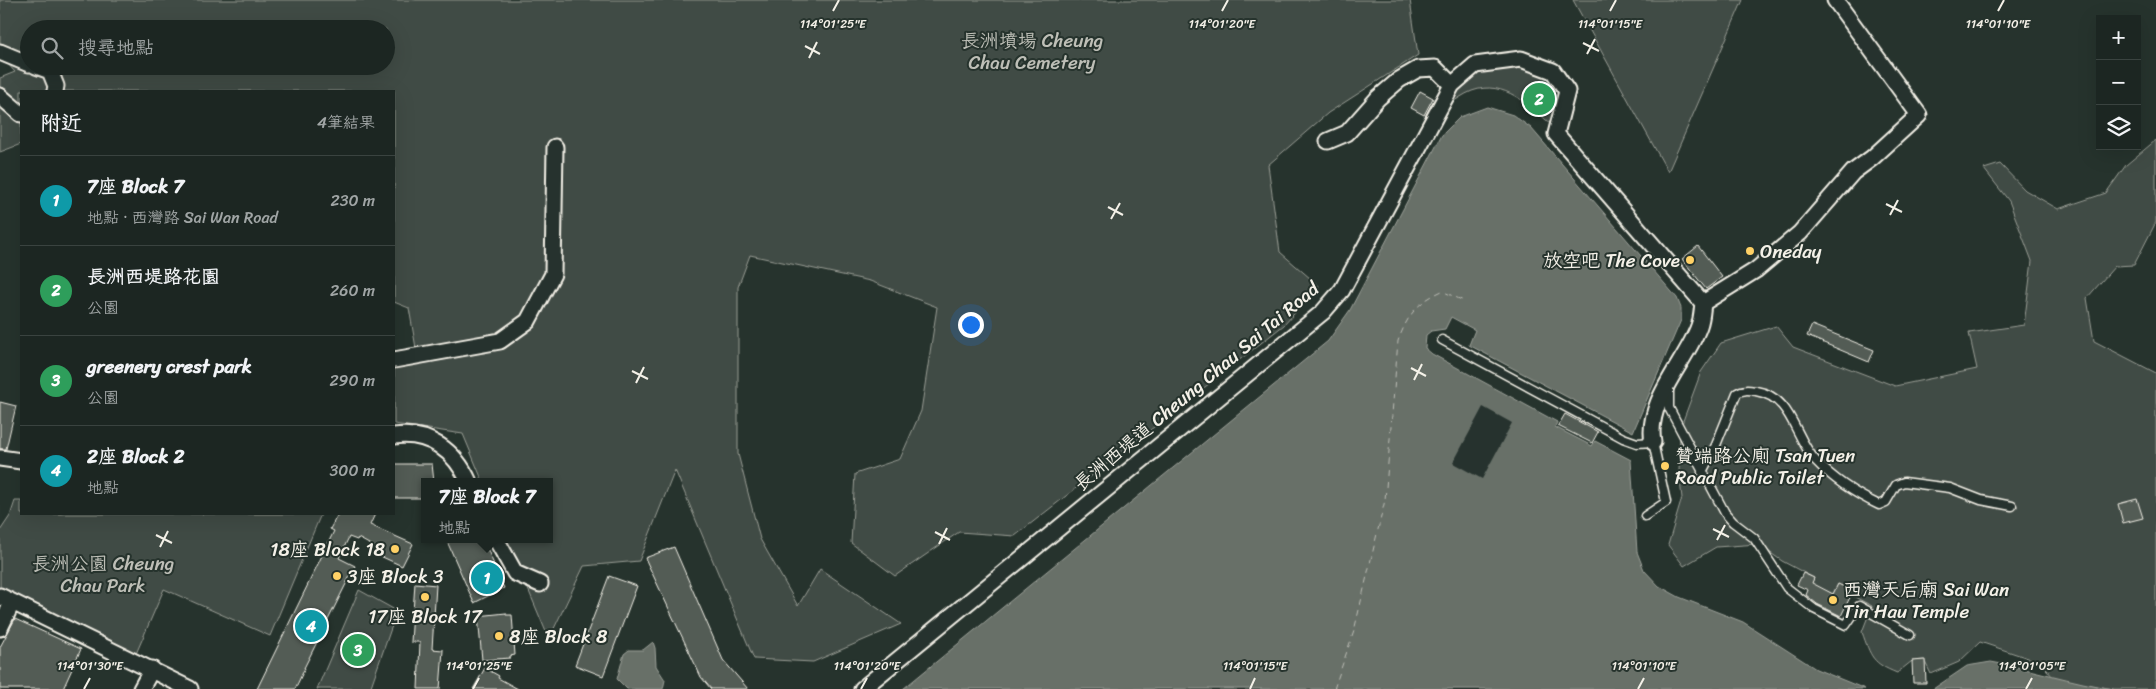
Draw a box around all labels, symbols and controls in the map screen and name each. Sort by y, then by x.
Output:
text: 114°01'25"E [800,13,867,35]
text: 114°01'20"E [1189,13,1256,35]
text: 114°01'15"E [1578,13,1643,35]
text: 114°01'10"E [1966,13,2032,35]
map controls [2096,15,2141,150]
button: + [2096,15,2141,60]
search box [20,20,395,75]
park label: 長洲墳場 Cheung Chau Cemetery [961,24,1103,79]
text: 搜尋地點 [78,31,154,64]
icon: search [38,34,66,62]
button: − [2096,60,2141,105]
pin: 2 [1523,80,1555,118]
text: 附近 [40,104,82,142]
button: layers [2096,105,2141,150]
text: 4筆結果 [317,108,375,137]
text: 7座 Block 7 [87,170,184,203]
text: 1 [53,186,59,215]
text: 230 m [330,186,375,215]
text: 地點 · 西灣路 Sai Wan Road [87,203,278,232]
place label: Oneday [1760,235,1822,268]
place label: 放空吧 The Cove [1543,244,1680,277]
marker: Oneday [1744,245,1756,257]
marker: 放空吧 The Cove [1684,254,1696,266]
text: 長洲西堤路花園 [87,260,220,293]
street label: 長洲西堤道 Cheung Chau Sai Tai Road [1066,272,1328,499]
text: 2 [51,276,61,305]
text: 260 m [330,276,375,305]
text: 公園 [87,293,119,322]
your location [958,312,984,338]
text: greenery crest park [87,350,252,383]
text: 3 [52,366,60,395]
text: 290 m [329,366,375,395]
text: 公園 [87,383,119,412]
place label: 贊端路公廁 Tsan Tuen Road Public Toilet [1675,439,1855,494]
text: 2座 Block 2 [87,440,184,473]
text: 4 [51,456,61,485]
text: 300 m [330,456,375,485]
marker: 贊端路公廁 Tsan Tuen Road Public Toilet [1659,460,1671,472]
text: 地點 [87,473,119,502]
popup [421,478,553,543]
text: 7座 Block 7 [438,480,536,513]
text: 地點 [438,513,470,542]
place label: 18座 Block 18 [270,533,386,566]
marker: 18座 Block 18 [389,543,401,555]
park label: 長洲公園 Cheung Chau Park [32,547,174,602]
pin: 1 [471,559,503,597]
place label: 3座 Block 3 [347,560,444,593]
marker: 3座 Block 3 [331,570,343,582]
place label: 西灣天后廟 Sai Wan Tin Hau Temple [1843,573,2009,628]
marker: 17座 Block 17 [419,591,431,603]
marker: 西灣天后廟 Sai Wan Tin Hau Temple [1827,594,1839,606]
place label: 17座 Block 17 [368,600,483,633]
pin: 4 [295,607,327,645]
place label: 8座 Block 8 [509,620,608,653]
marker: 8座 Block 8 [493,630,505,642]
pin: 3 [342,631,374,669]
text: 114°01'30"E [57,655,124,677]
text: 114°01'25"E [446,655,513,677]
text: 114°01'20"E [834,655,901,677]
text: 114°01'15"E [1223,655,1288,677]
text: 114°01'10"E [1612,655,1678,677]
text: 114°01'05"E [1999,655,2067,677]

